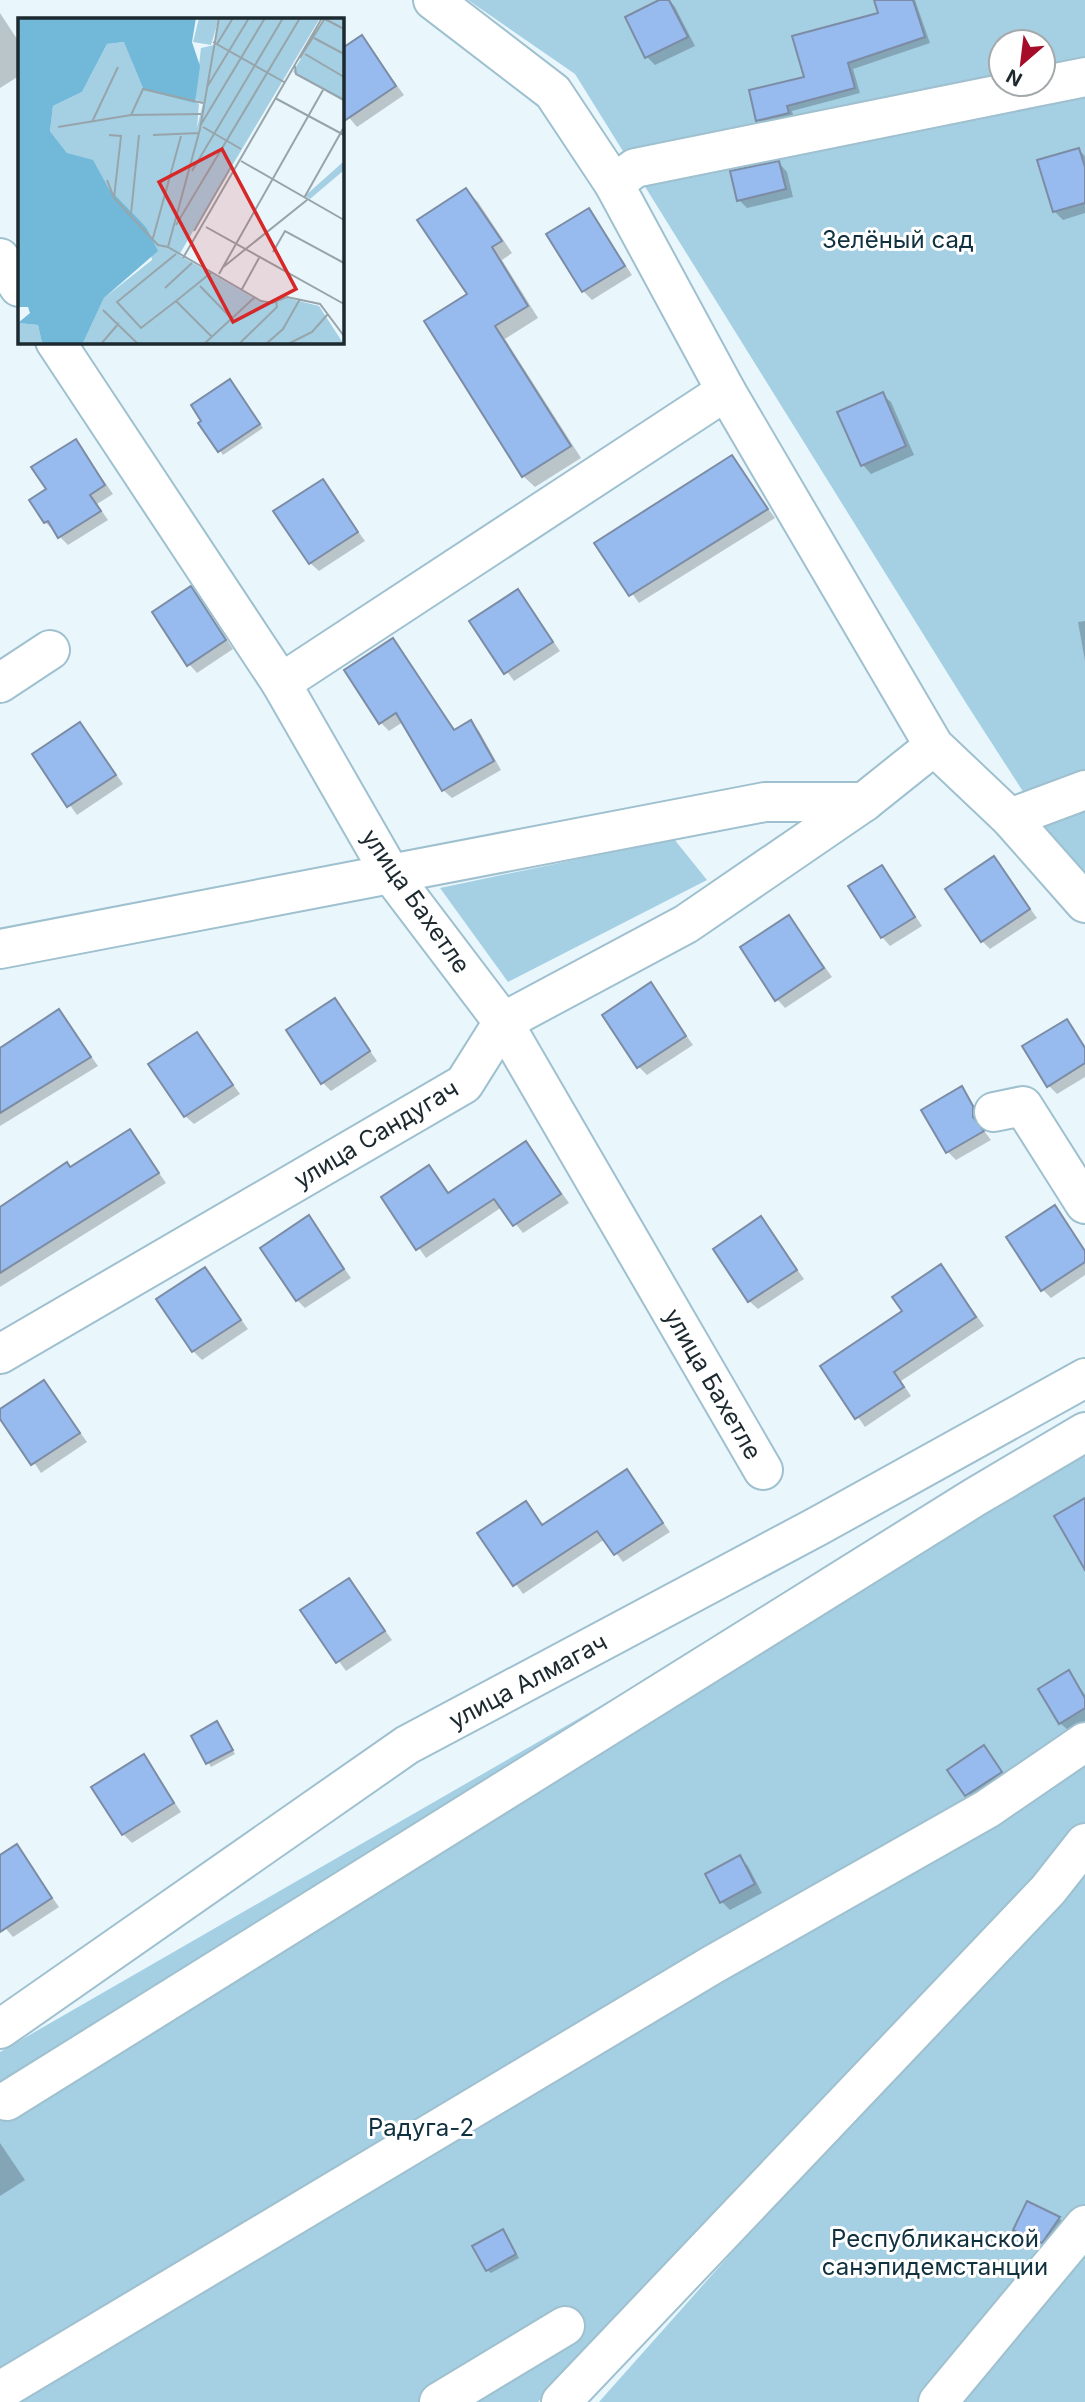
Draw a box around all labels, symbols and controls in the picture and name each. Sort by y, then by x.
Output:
inset map [18,18,343,343]
north arrow [987,28,1057,98]
text: N [1002,64,1026,91]
park label: Зелёный сад [822,225,974,254]
street label: улица Бахетле [356,823,476,979]
street label: улица Сандугач [289,1074,463,1194]
street label: улица Бахетле [658,1303,768,1465]
street label: улица Алмагач [444,1627,612,1735]
park label: Радуга-2 [368,2113,474,2142]
park label: Республиканской санэпидемстанции [822,2224,1048,2281]

